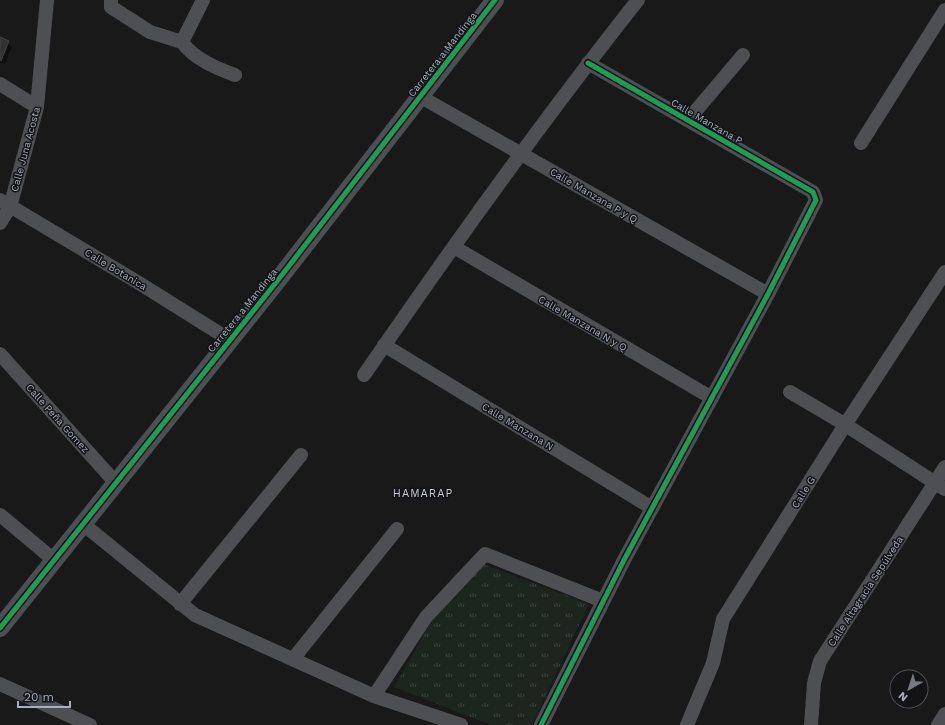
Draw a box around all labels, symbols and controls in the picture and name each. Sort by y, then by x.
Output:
street label: Carretera a Mandinga [406,10,479,99]
street label: Calle Manzana P [669,97,744,146]
street label: Calle Juna Acosta [9,105,42,193]
street label: Calle Manzana P y Q [548,166,639,225]
street label: Calle Botanica [83,247,149,292]
street label: Carretera a Mandinga [205,266,280,354]
street label: Calle Manzana N y Q [536,294,629,353]
street label: Calle Peña Gomez [24,382,91,455]
street label: Calle Manzana N [480,401,556,452]
street label: Calle G [789,474,817,510]
district label: HAMARAP [393,487,453,500]
street label: Calle Altagracia Sepúlveda [826,534,905,648]
north arrow [889,669,929,709]
scale bar [18,683,70,709]
text: N [896,689,910,704]
text: 20 m [24,690,54,704]

